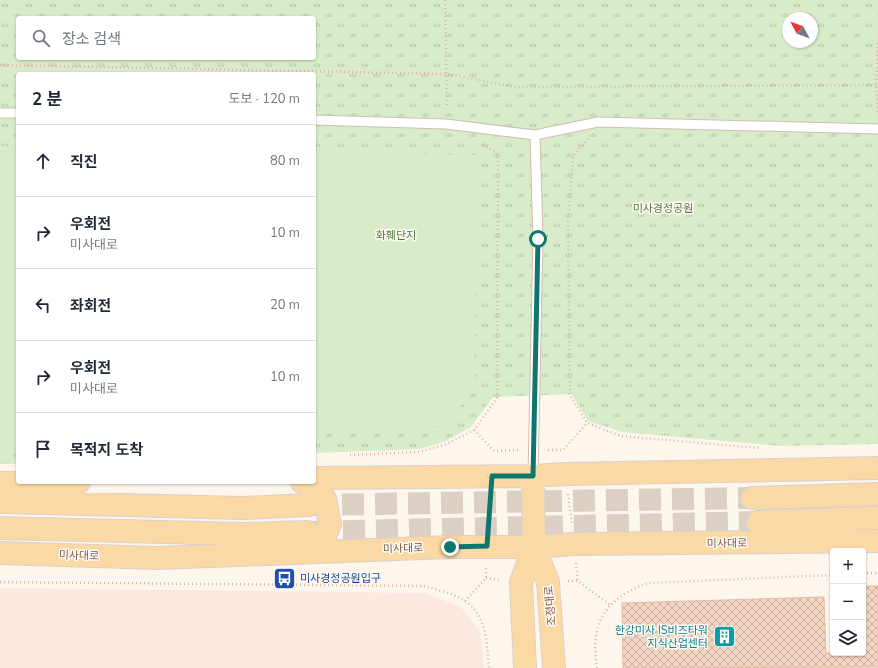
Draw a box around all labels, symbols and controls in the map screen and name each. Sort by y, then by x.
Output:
north arrow [782,12,818,48]
search box [16,16,316,60]
icon: search [30,27,52,49]
text: 장소 검색 [62,29,121,49]
text: 2 분 [32,88,62,111]
text: 도보 · 120 m [229,90,300,108]
icon: ahead [32,150,54,172]
text: 직진 [70,152,98,172]
text: 80 m [270,152,300,170]
park label: 미사경정공원 [633,201,693,216]
text: 우회전 [70,214,111,234]
icon: right [32,222,54,244]
text: 10 m [270,224,300,242]
park label: 화훼단지 [376,228,416,243]
route start [529,230,547,248]
text: 미사대로 [70,236,118,254]
icon: left [32,294,54,316]
text: 좌회전 [70,296,111,316]
text: 20 m [270,296,300,314]
text: 우회전 [70,358,111,378]
icon: right [32,366,54,388]
text: 10 m [270,368,300,386]
text: 미사대로 [70,380,118,398]
icon: arrive [32,438,54,460]
text: 목적지 도착 [70,440,143,460]
street label: 미사대로 [707,536,747,551]
route end [441,538,459,556]
street label: 미사대로 [383,540,424,557]
street label: 미사대로 [58,547,99,564]
map controls [830,548,866,656]
button: + [830,548,866,584]
bus stop icon: 미사경정공원입구 [272,565,298,591]
place label: 미사경정공원입구 [300,571,381,586]
button: − [830,584,866,620]
street label: 조정대로 [541,585,560,627]
button: layers [830,620,866,656]
place label: 한강미사 IS비즈타워 지식산업센터 [615,623,708,651]
building icon: 한강미사 IS비즈타워 지식산업센터 [711,623,737,649]

